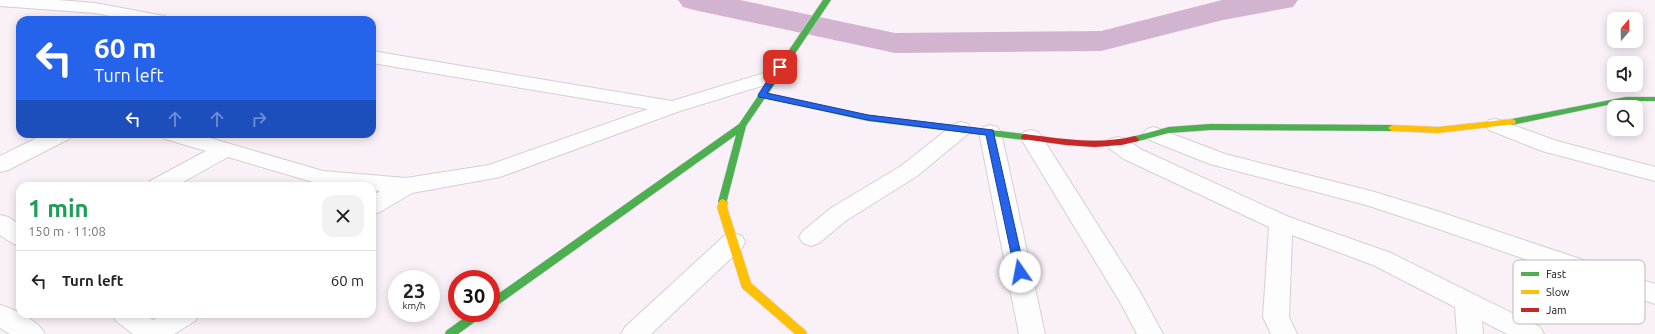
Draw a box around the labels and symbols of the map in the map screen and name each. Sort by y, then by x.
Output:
north arrow [1607,12,1643,48]
pin [763,50,797,84]
position arrow [999,251,1041,293]
legend [1513,260,1645,324]
text: Fast [1546,268,1567,280]
speed limit sign: 30 [448,270,500,322]
text: Slow [1546,286,1570,298]
text: Jam [1546,304,1567,316]

